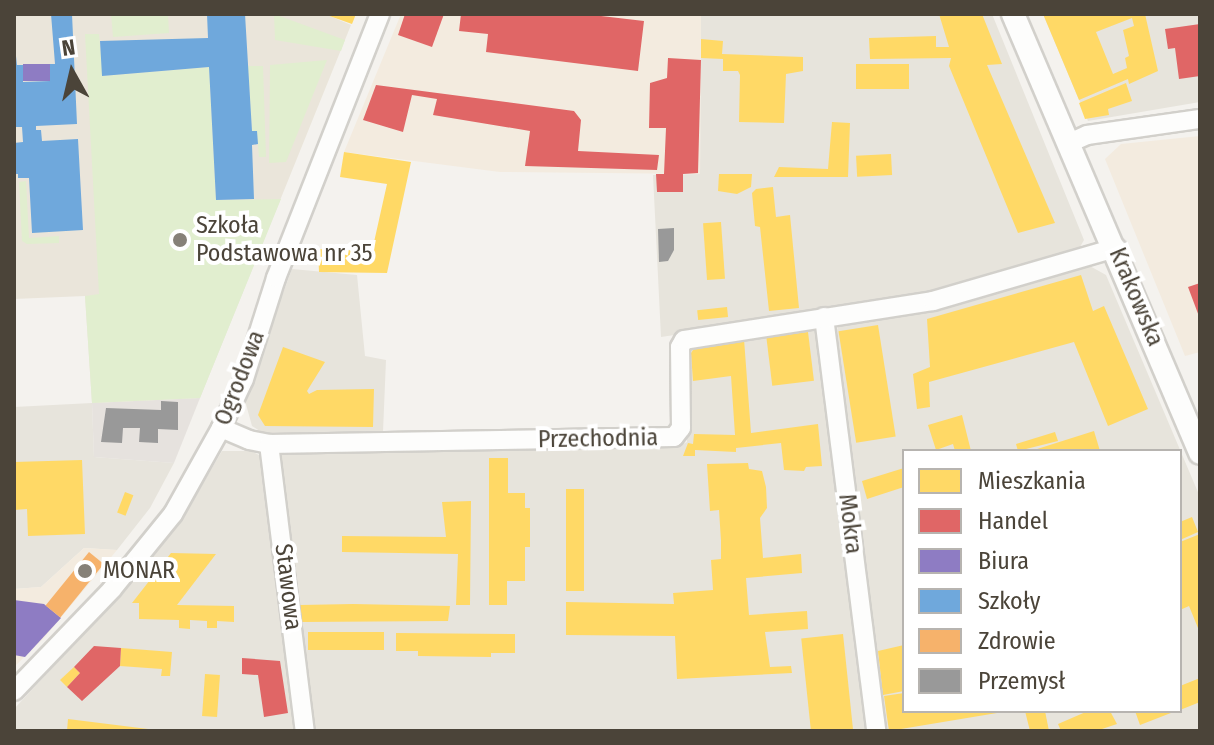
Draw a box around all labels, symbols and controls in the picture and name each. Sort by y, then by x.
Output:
north arrow [32,32,112,112]
text: N [60,33,77,62]
place label: Szkoła Podstawowa nr 35 [196,212,373,268]
marker: Szkoła Podstawowa nr 35 [171,231,189,249]
street label: Krakowska [1102,243,1170,351]
street label: Ogrodowa [209,326,271,430]
street label: Przechodnia [538,424,658,454]
legend [902,449,1182,713]
text: Mieszkania [978,467,1086,495]
street label: Mokra [832,492,868,556]
text: Handel [978,507,1048,535]
street label: Stawowa [268,542,308,632]
text: Biura [978,547,1029,575]
place label: MONAR [103,557,175,585]
marker: MONAR [74,560,96,582]
text: Szkoły [978,587,1040,615]
text: Zdrowie [978,627,1056,655]
text: Przemysł [978,667,1065,695]

